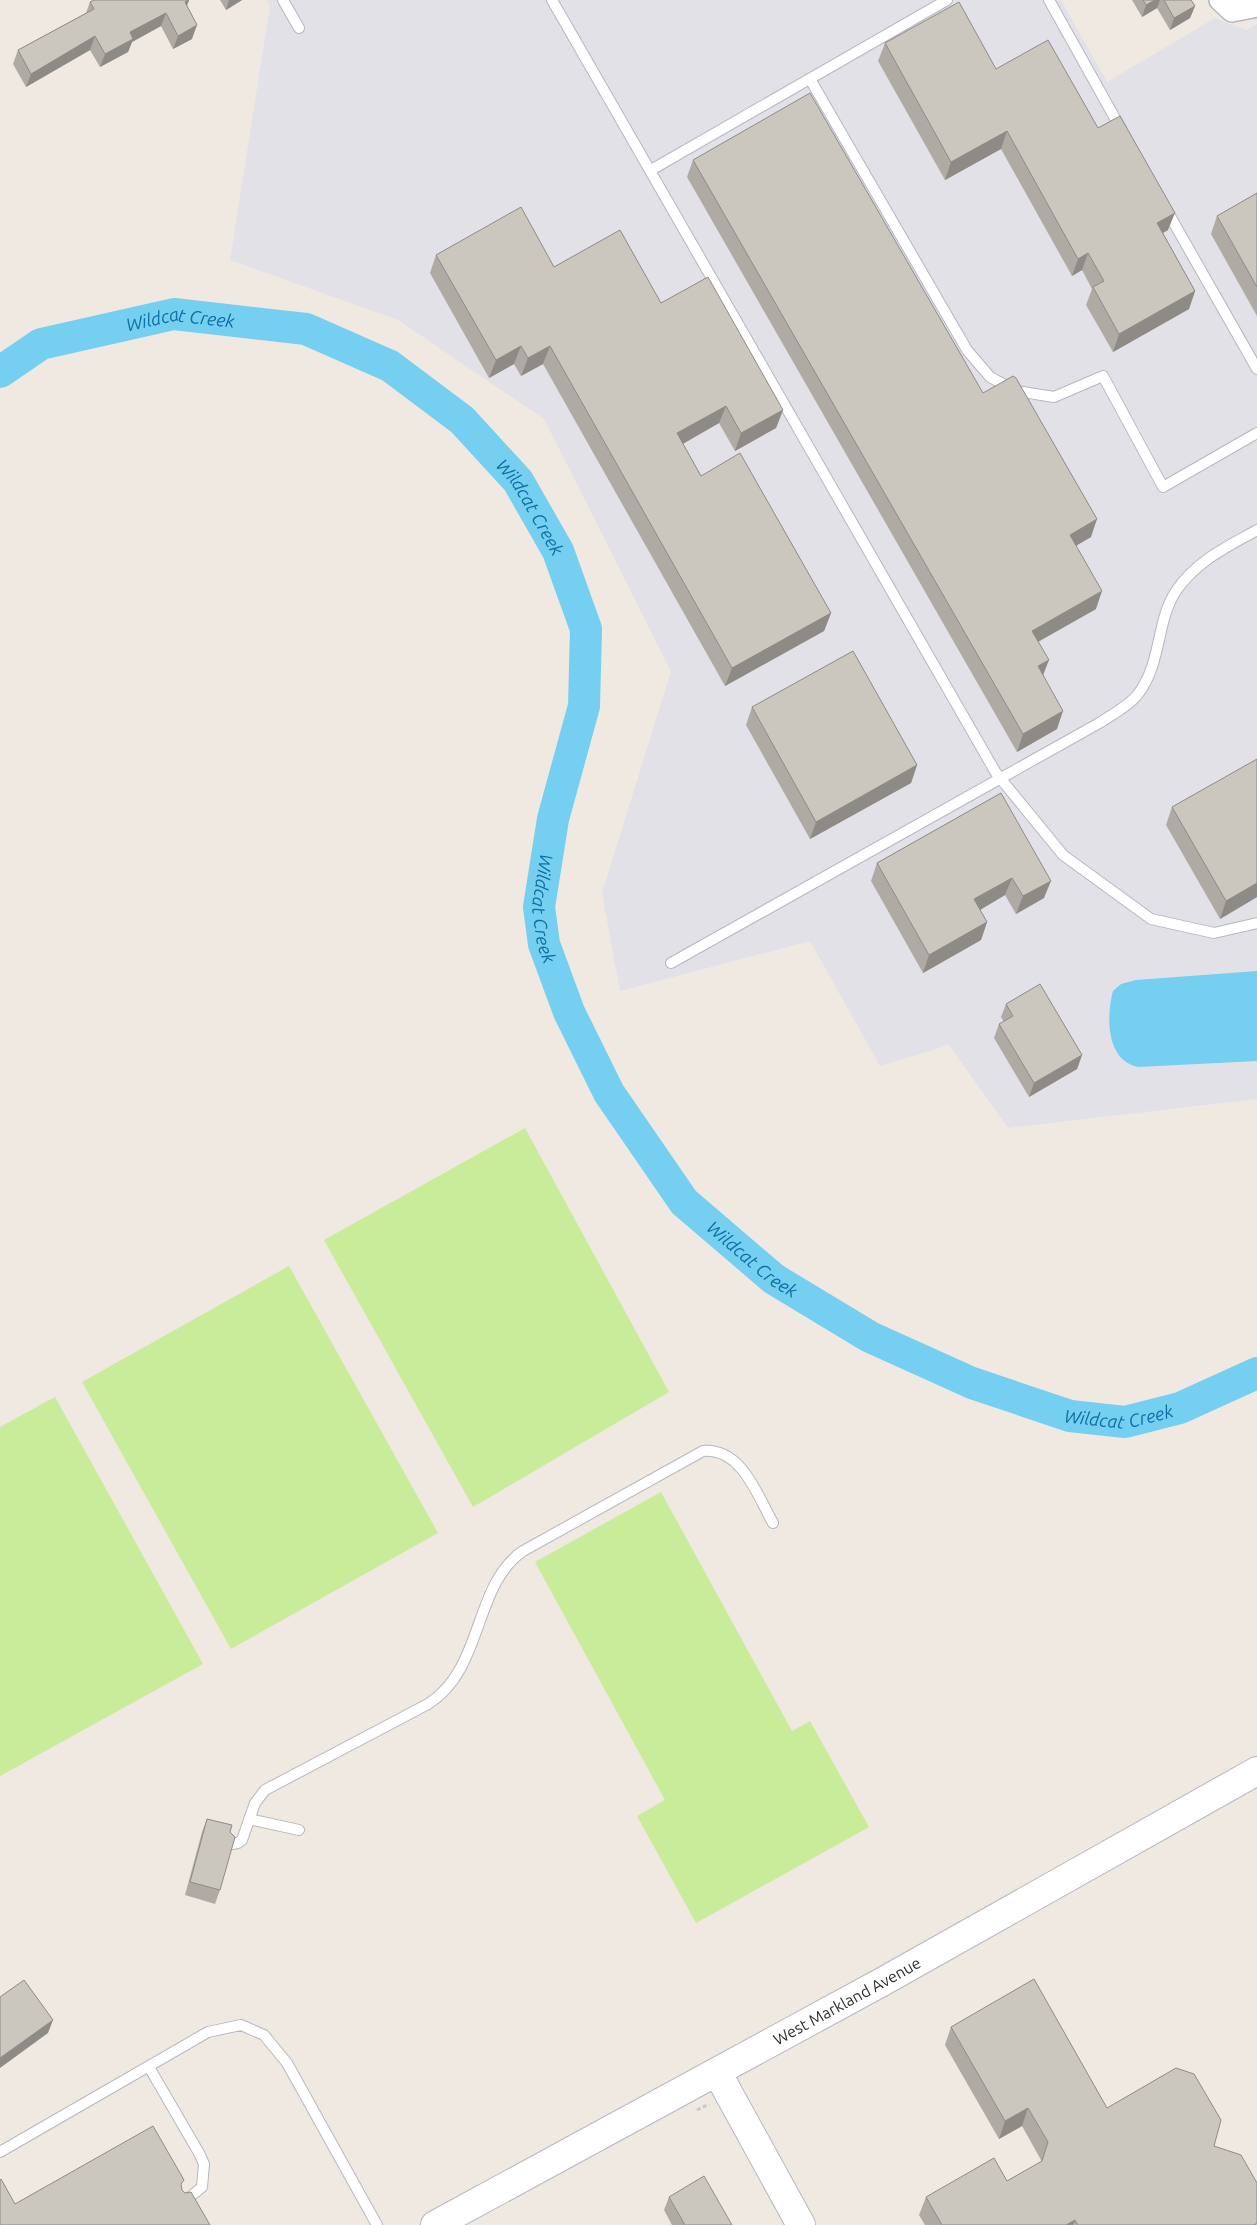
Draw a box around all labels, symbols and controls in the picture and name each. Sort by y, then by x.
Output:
water label: Wildcat Creek [124,303,237,335]
water label: Wildcat Creek [493,455,569,559]
water label: Wildcat Creek [529,853,560,966]
water label: Wildcat Creek [704,1217,802,1301]
water label: Wildcat Creek [1063,1400,1176,1432]
street label: West Markland Avenue [770,1953,924,2048]

